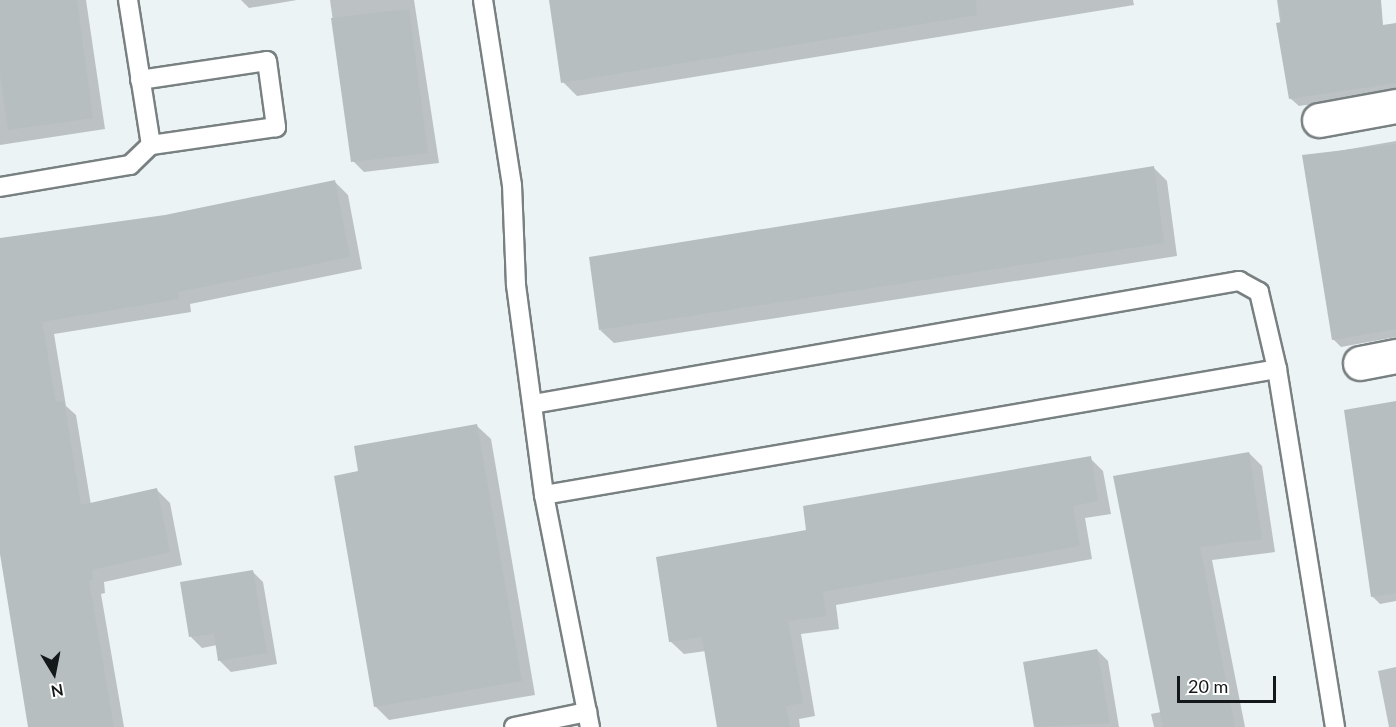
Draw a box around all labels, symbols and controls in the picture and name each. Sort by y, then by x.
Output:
north arrow [24,643,84,703]
scale bar [1180,664,1279,702]
text: 20 m [1188,675,1228,697]
text: N [50,681,65,702]

